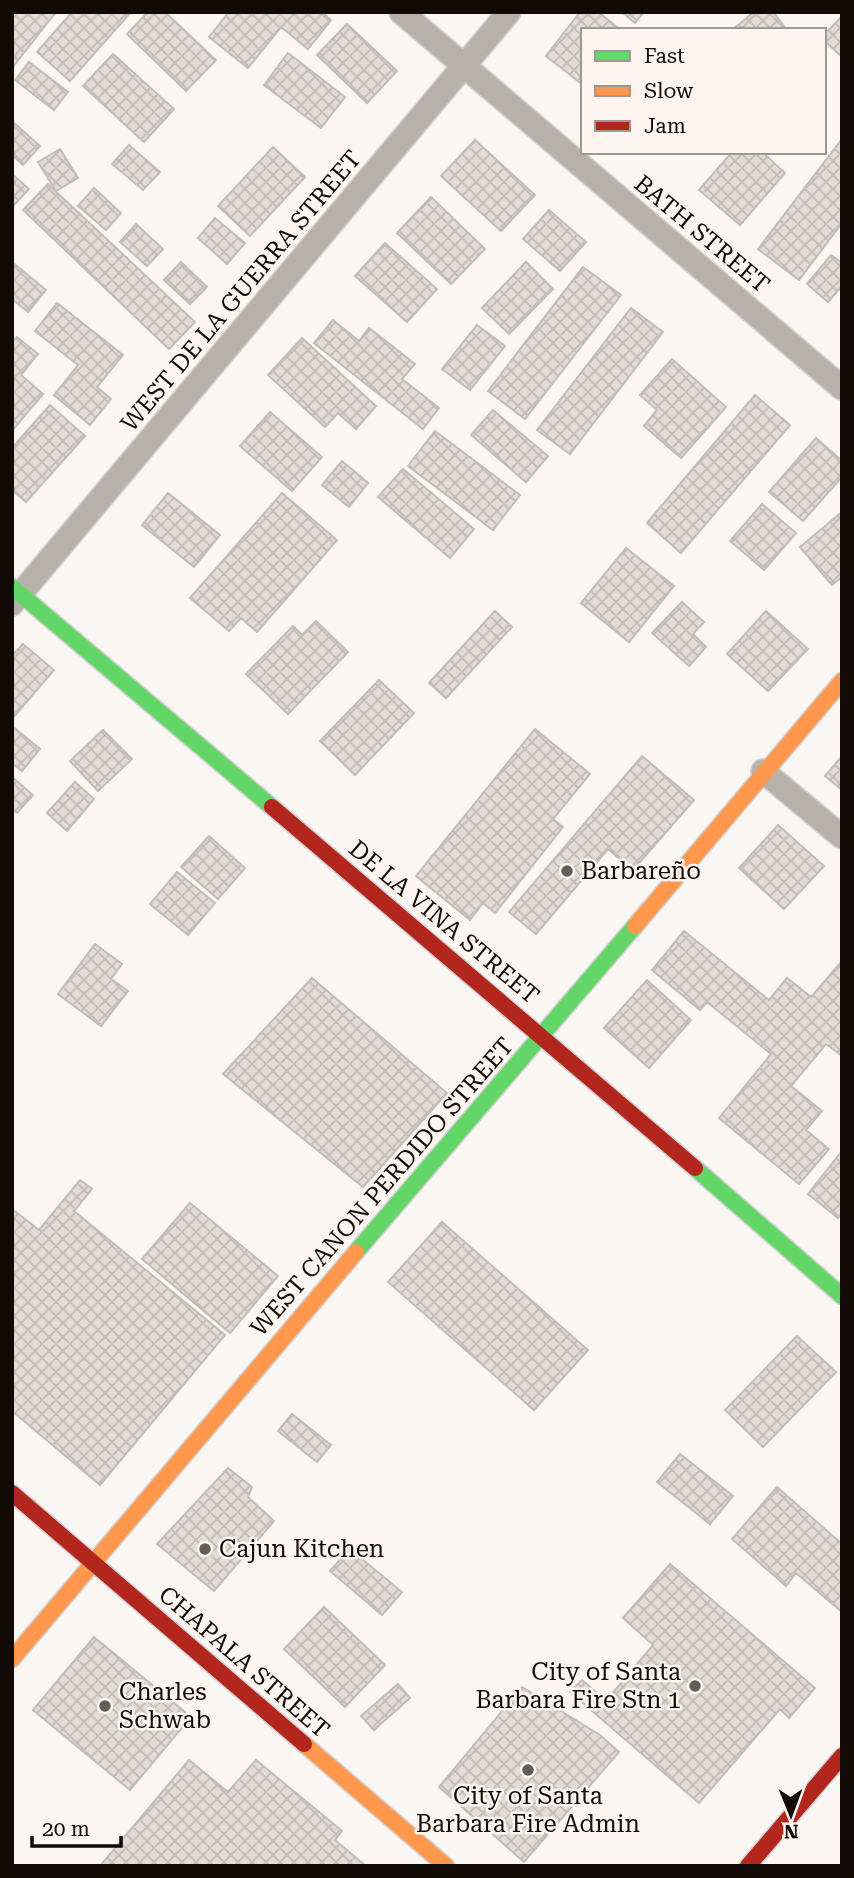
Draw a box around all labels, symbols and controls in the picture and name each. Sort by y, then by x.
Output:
legend [581,28,826,154]
text: Fast [644,44,685,68]
text: Slow [644,79,694,103]
text: Jam [644,114,686,138]
street label: WEST DE LA GUERRA STREET [115,145,367,437]
street label: BATH STREET [629,169,775,299]
street label: DE LA VINA STREET [343,834,545,1010]
place label: Barbareño [581,857,701,885]
marker: Barbareño [559,863,575,879]
street label: WEST CANON PERDIDO STREET [245,1032,519,1342]
place label: Cajun Kitchen [219,1535,384,1563]
marker: Cajun Kitchen [197,1541,213,1557]
street label: CHAPALA STREET [153,1580,335,1744]
place label: City of Santa Barbara Fire Stn 1 [476,1658,681,1714]
place label: Charles Schwab [119,1678,211,1734]
marker: City of Santa Barbara Fire Stn 1 [687,1678,703,1694]
marker: Charles Schwab [97,1698,113,1714]
marker: City of Santa Barbara Fire Admin [520,1762,536,1778]
north arrow [756,1780,826,1850]
place label: City of Santa Barbara Fire Admin [416,1782,640,1838]
scale bar [32,1804,121,1848]
text: 20 m [42,1817,90,1841]
text: N [783,1820,799,1843]

